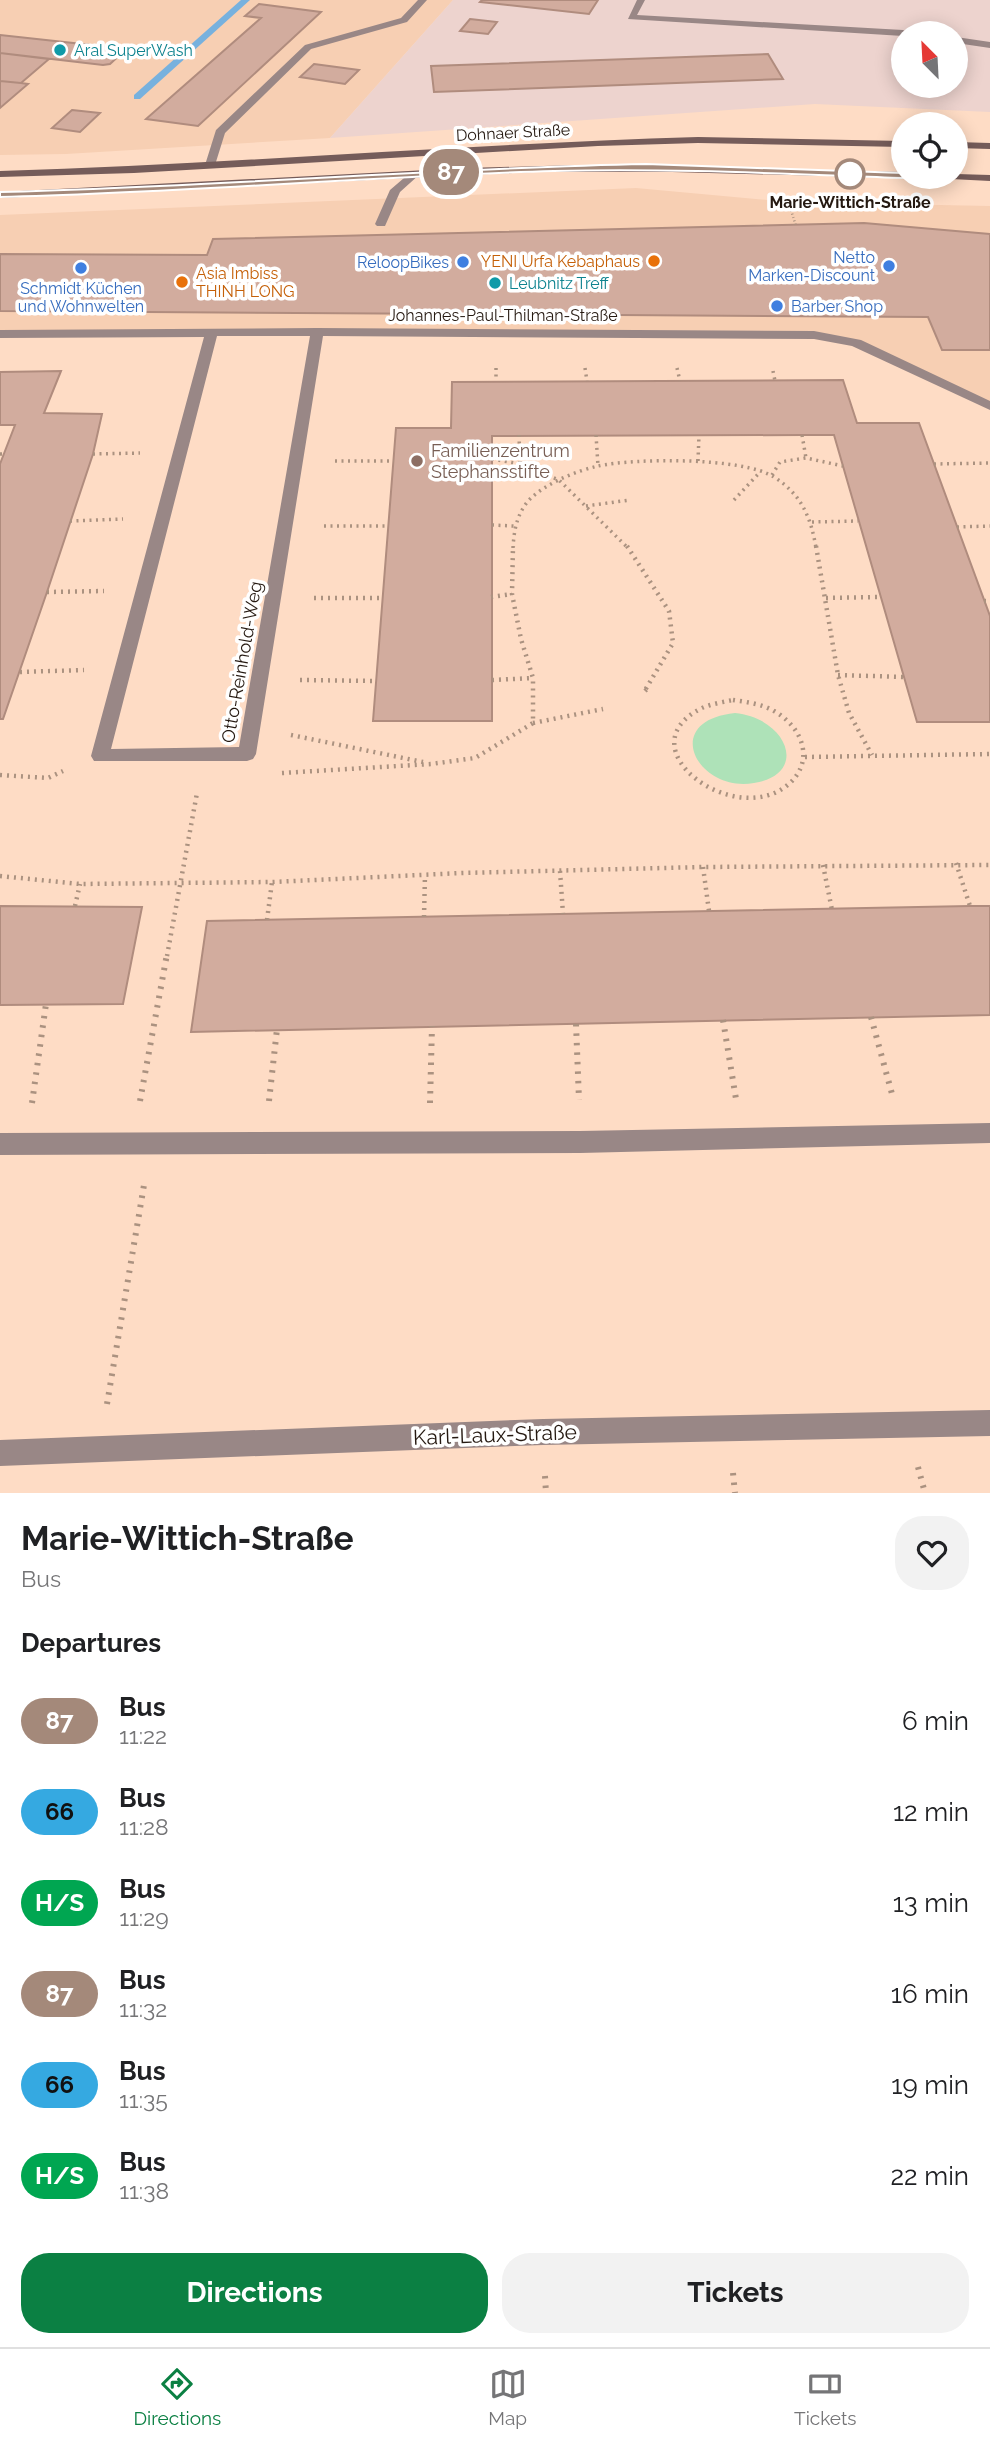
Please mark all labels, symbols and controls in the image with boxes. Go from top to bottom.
north arrow [891,21,968,98]
map controls [891,21,968,189]
place label: Aral SuperWash [74,41,193,60]
marker: Aral SuperWash [52,42,68,58]
button: locate [891,112,968,189]
street label: Dohnaer Straße [455,120,571,145]
line badge: 87 [420,149,482,195]
text: 87 [437,157,465,186]
marker: Marie-Wittich-Straße [835,159,865,189]
place label: Marie-Wittich-Straße [769,193,931,212]
place label: Netto Marken-Discount [748,248,876,285]
place label: YENI Urfa Kebaphaus [481,252,640,271]
place label: ReloopBikes [357,253,449,272]
marker: YENI Urfa Kebaphaus [646,253,662,269]
marker: ReloopBikes [455,254,471,270]
marker: Netto Marken-Discount [881,258,897,274]
marker: Schmidt Küchen und Wohnwelten [73,260,89,276]
place label: Asia Imbiss THINH LONG [196,264,294,301]
marker: Asia Imbiss THINH LONG [174,274,190,290]
place label: Leubnitz Treff [509,274,610,293]
marker: Leubnitz Treff [487,275,503,291]
place label: Schmidt Küchen und Wohnwelten [18,279,144,316]
place label: Barber Shop [791,297,883,316]
marker: Barber Shop [769,298,785,314]
street label: Johannes-Paul-Thilman-Straße [388,306,618,325]
place label: Familienzentrum Stephansstifte [431,440,570,482]
marker: Familienzentrum Stephansstifte [409,453,425,469]
street label: Otto-Reinhold-Weg [217,579,266,744]
street label: Karl-Laux-Straße [413,1419,577,1450]
button: heart [895,1516,969,1590]
text: Marie-Wittich-Straße [21,1519,353,1558]
text: Bus [21,1565,61,1592]
text: Departures [21,1628,161,1658]
text: Bus [119,1692,166,1722]
text: 87 [46,1706,73,1735]
text: 6 min [902,1706,969,1736]
text: 11:22 [119,1722,167,1749]
text: Bus [119,1783,166,1813]
text: 66 [45,1797,74,1826]
text: 12 min [893,1797,969,1827]
text: 11:28 [119,1813,169,1840]
text: Bus [119,1874,166,1904]
text: H/S [35,1888,84,1917]
text: 13 min [893,1888,969,1918]
text: 11:29 [119,1904,169,1931]
text: Bus [119,1965,166,1995]
text: 87 [46,1979,73,2008]
text: 16 min [891,1979,969,2009]
text: 11:32 [119,1995,167,2022]
text: Bus [119,2056,166,2086]
text: 66 [45,2070,74,2099]
text: 19 min [891,2070,969,2100]
text: 11:35 [119,2086,168,2113]
text: Bus [119,2147,166,2177]
text: H/S [35,2161,84,2190]
text: 22 min [891,2161,969,2191]
text: 11:38 [119,2177,169,2204]
button: Directions [21,2253,488,2333]
button: Tickets [502,2253,969,2333]
tab: Directions [134,2365,221,2429]
tab: Map [488,2365,527,2429]
tab: Tickets [794,2365,856,2429]

